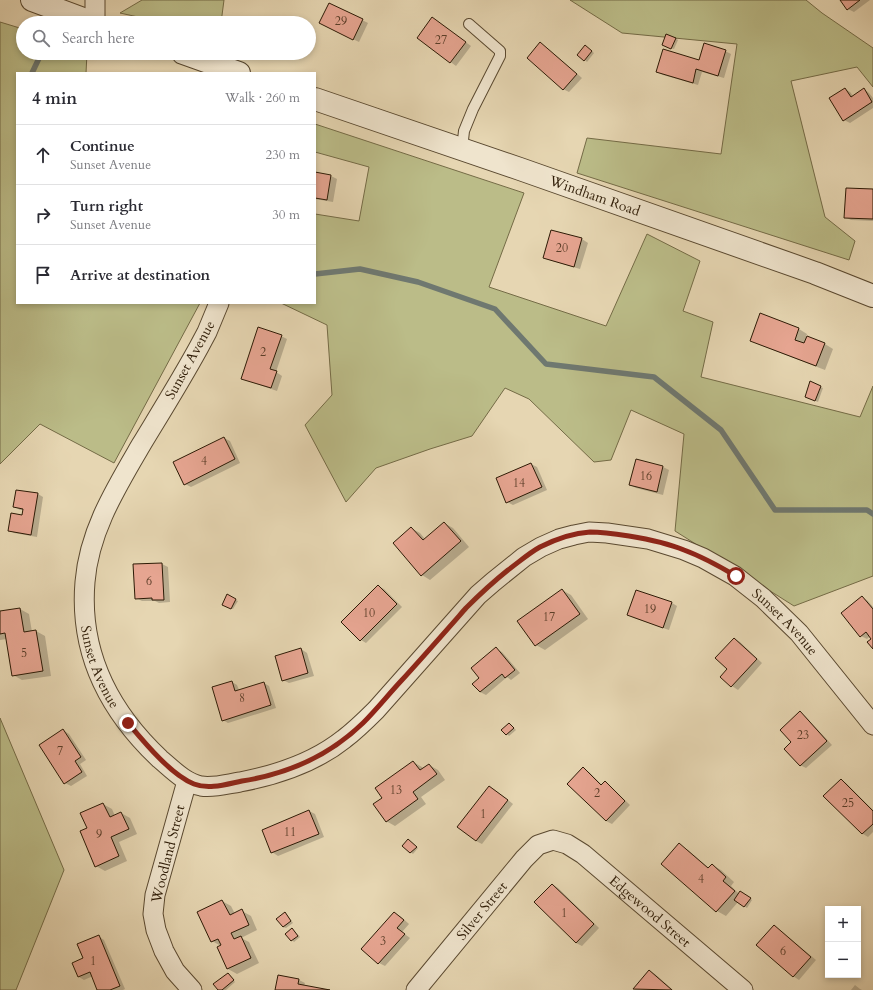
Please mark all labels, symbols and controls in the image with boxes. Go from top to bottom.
house number: 29 [335,13,347,29]
search box [16,16,316,60]
icon: search [30,27,52,49]
text: Search here [62,28,135,48]
house number: 27 [435,32,447,48]
text: 4 min [32,87,77,110]
text: Walk · 260 m [225,89,300,107]
text: Continue [70,136,135,156]
icon: ahead [32,144,54,166]
text: 230 m [266,146,300,164]
text: Sunset Avenue [70,156,151,174]
street label: Windham Road [546,170,643,220]
text: Turn right [70,196,143,216]
icon: right [32,204,54,226]
text: 30 m [272,206,300,224]
text: Sunset Avenue [70,216,151,234]
house number: 20 [556,240,568,256]
icon: arrive [32,264,54,286]
text: Arrive at destination [70,265,210,285]
street label: Sunset Avenue [161,317,219,403]
house number: 2 [260,344,266,360]
house number: 4 [201,453,207,469]
house number: 16 [640,468,652,484]
house number: 14 [513,475,525,491]
route start [727,567,745,585]
house number: 6 [146,573,152,589]
street label: Sunset Avenue [748,584,823,659]
house number: 19 [644,601,656,617]
house number: 10 [363,605,375,621]
house number: 17 [543,609,555,625]
street label: Sunset Avenue [76,624,124,712]
house number: 5 [21,645,27,661]
house number: 8 [239,690,245,706]
route end [119,714,137,732]
house number: 23 [797,727,809,743]
house number: 7 [57,743,63,759]
house number: 13 [390,782,402,798]
house number: 2 [594,785,600,801]
house number: 25 [842,795,854,811]
street label: Woodland Street [146,802,190,906]
house number: 1 [480,806,486,822]
house number: 11 [284,824,296,840]
house number: 9 [96,826,102,842]
street label: Edgewood Street [605,871,695,952]
house number: 4 [698,871,704,887]
street label: Silver Street [452,877,512,944]
house number: 1 [561,905,567,921]
map controls [825,906,861,978]
button: + [825,906,861,942]
house number: 3 [380,933,386,949]
button: − [825,942,861,978]
house number: 6 [780,943,786,959]
house number: 1 [90,953,96,969]

